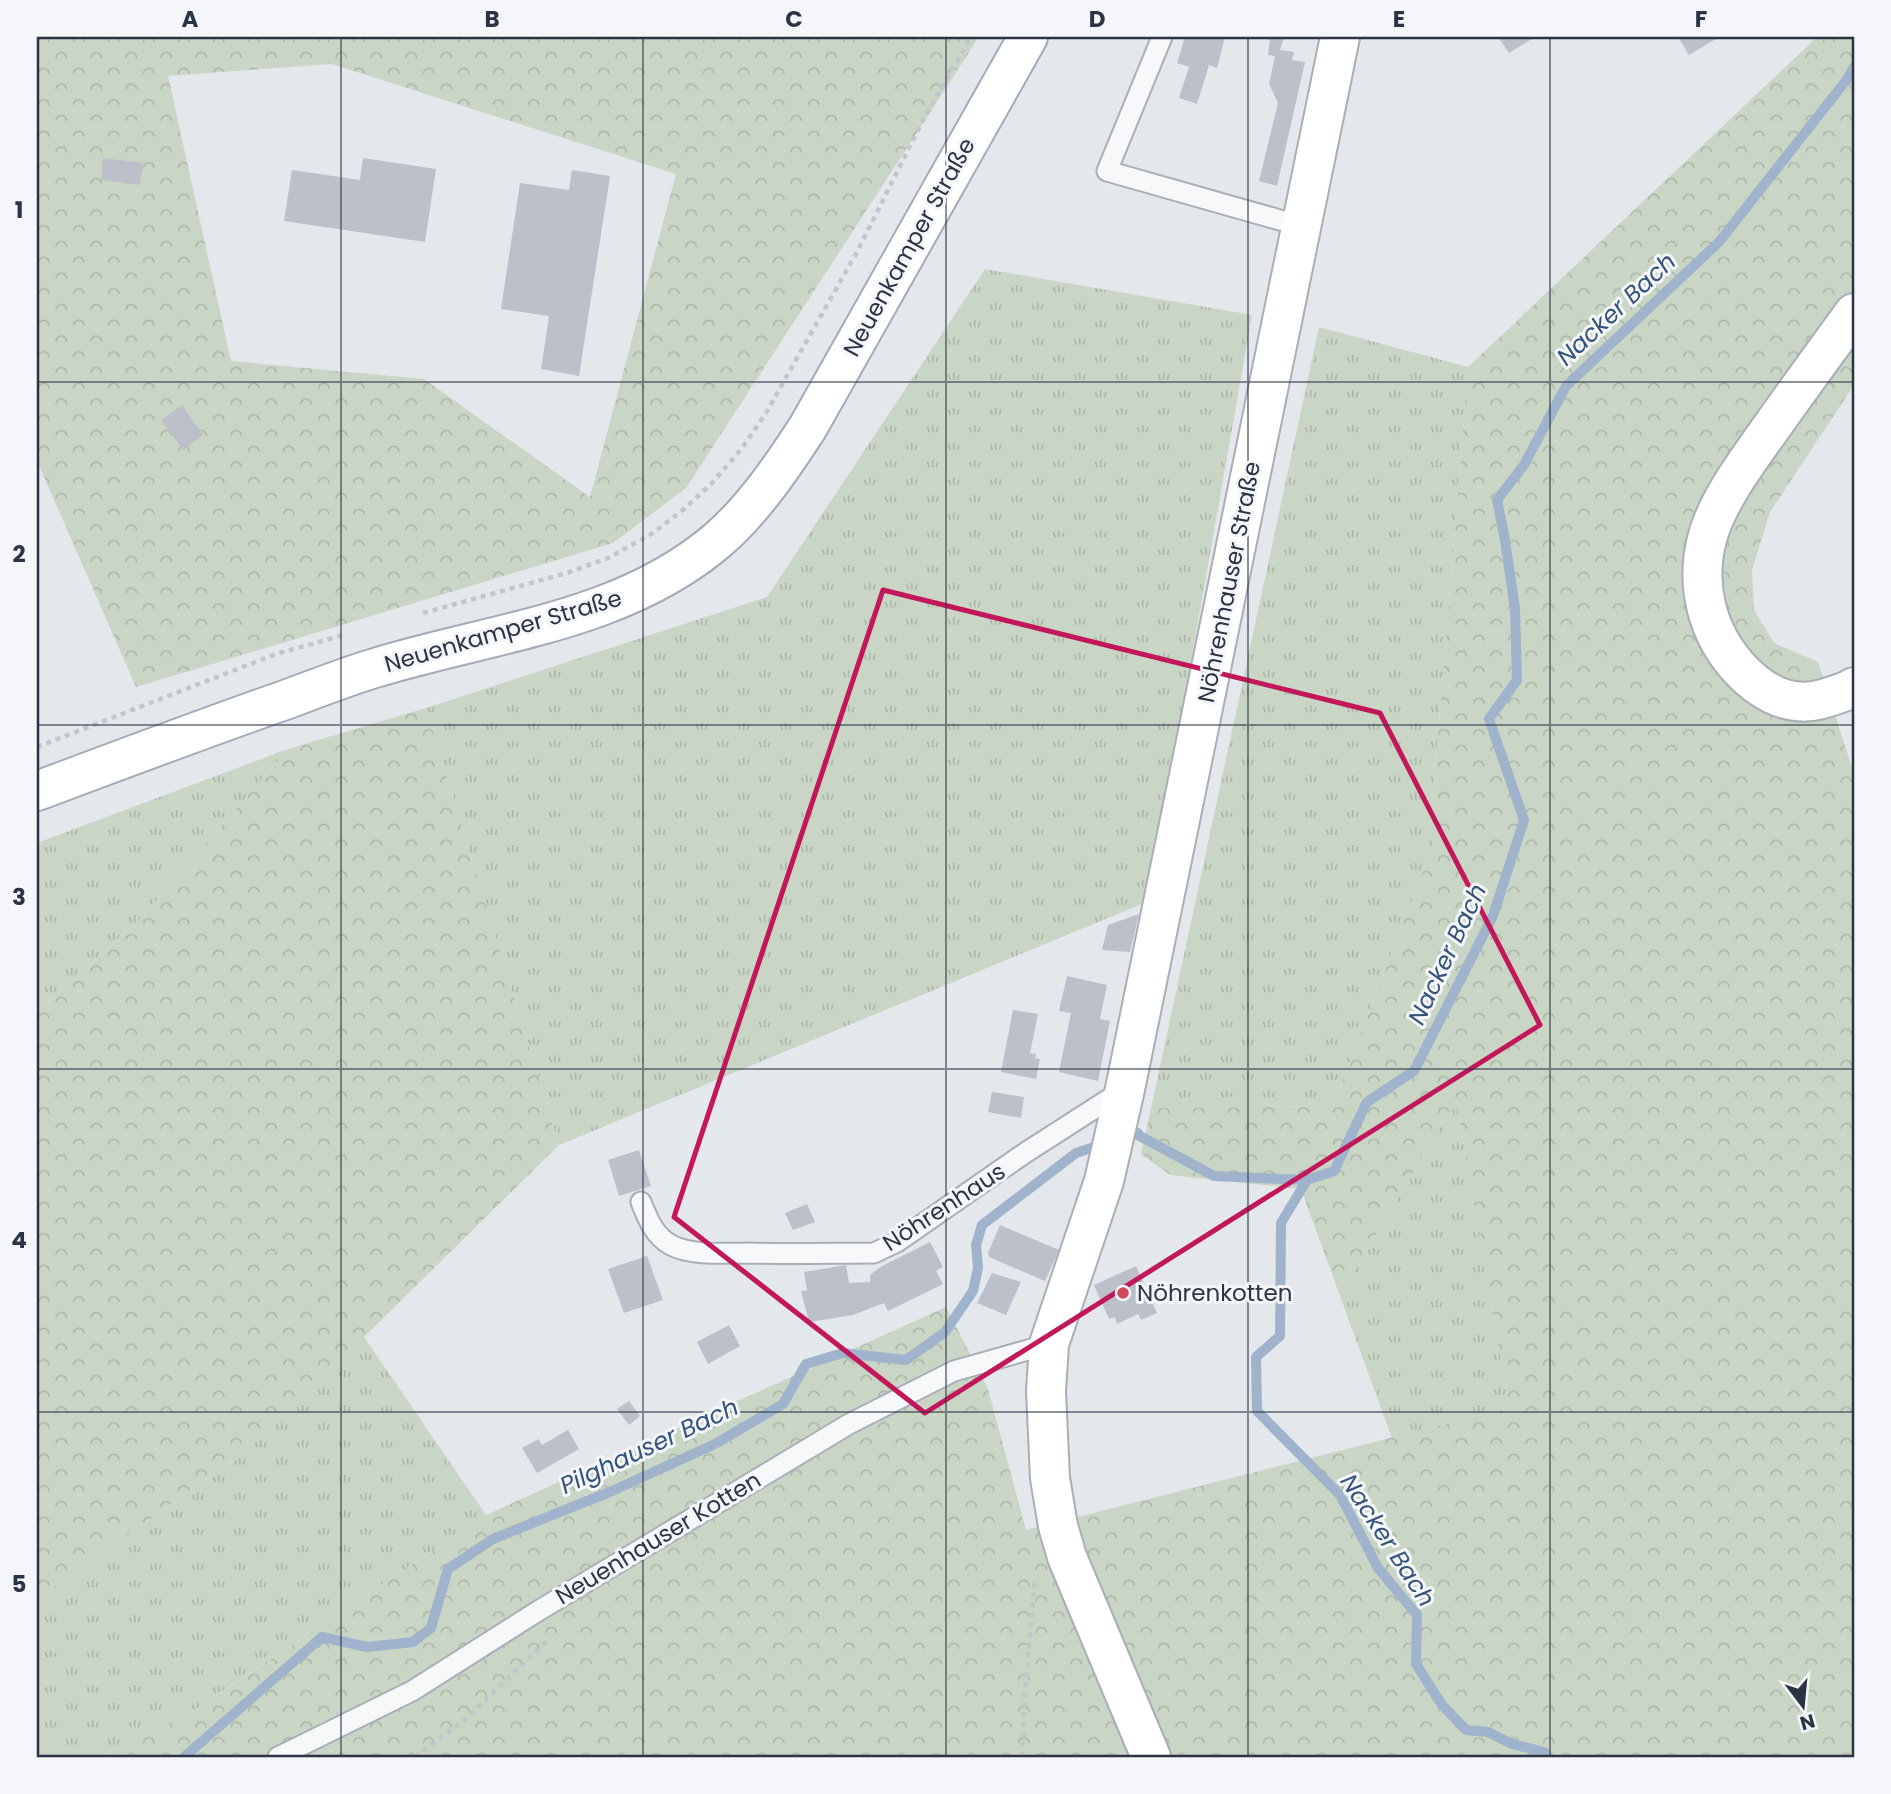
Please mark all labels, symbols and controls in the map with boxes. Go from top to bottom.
text: A [182,3,199,35]
text: B [484,3,500,35]
text: C [785,3,803,35]
text: D [1089,3,1105,35]
text: E [1393,3,1405,35]
text: F [1695,3,1707,35]
street label: Neuenkamper Straße [835,132,983,362]
text: 1 [15,194,23,226]
water label: Nacker Bach [1549,245,1683,373]
street label: Nöhrenhauser Straße [1190,459,1268,705]
text: 2 [12,538,26,570]
street label: Neuenkamper Straße [381,582,625,680]
water label: Nacker Bach [1400,878,1494,1030]
text: 3 [12,881,26,913]
street label: Nöhrenhaus [877,1155,1011,1259]
text: 4 [11,1224,27,1256]
place label: Nöhrenkotten [1137,1277,1292,1309]
marker: Nöhrenkotten [1115,1285,1131,1301]
water label: Pilghauser Bach [554,1390,744,1502]
street label: Neuenhauser Kotten [549,1464,767,1612]
water label: Nacker Bach [1333,1467,1443,1613]
text: 5 [12,1568,26,1600]
north arrow [1769,1672,1839,1742]
text: N [1797,1707,1818,1737]

